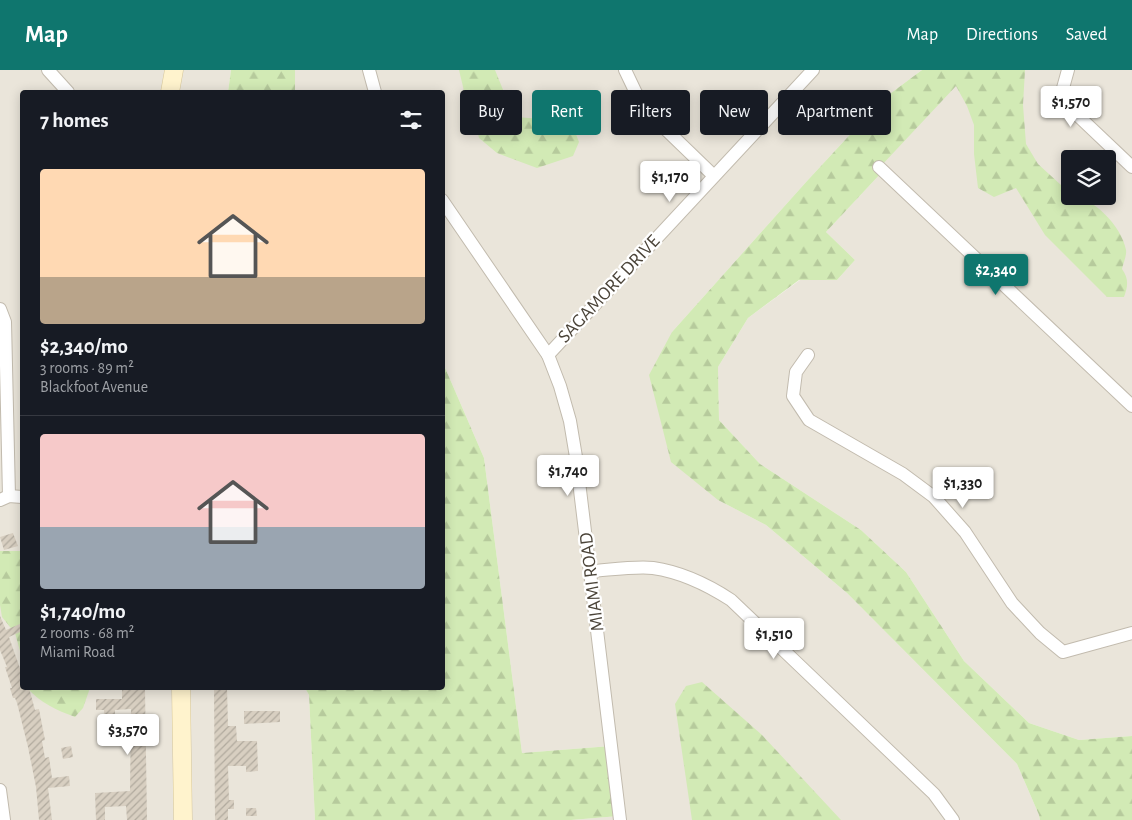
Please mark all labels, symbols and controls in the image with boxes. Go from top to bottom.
text: Map [25,23,68,47]
text: Map [907,26,938,44]
text: Directions [966,26,1038,44]
text: Saved [1066,26,1107,44]
pin: $1,570 [1030,85,1112,128]
chip: Buy [460,90,522,135]
chip: Rent [532,90,601,135]
chip: Filters [611,90,690,135]
chip: New [700,90,768,135]
chip: Apartment [778,90,891,135]
text: $1,570 [1052,94,1090,110]
icon: filters [397,106,425,134]
text: 7 homes [40,110,109,131]
map controls [1061,150,1116,205]
button: layers [1061,150,1116,205]
pin: $1,170 [629,160,711,203]
text: $1,170 [651,169,689,185]
icon: home [188,201,278,291]
street label: SAGAMORE DRIVE [554,232,664,346]
pin: $2,340 [955,254,1037,296]
text: $2,340 [975,262,1017,278]
text: $2,340/mo [40,336,128,357]
text: 3 rooms · 89 m² [40,360,134,376]
text: Blackfoot Avenue [40,379,148,395]
pin: $1,740 [527,454,609,497]
text: $1,740 [548,463,588,479]
pin: $1,330 [922,466,1004,509]
icon: home [188,467,278,557]
text: $1,330 [944,475,982,491]
street label: MIAMI ROAD [576,531,608,633]
text: $1,740/mo [40,601,126,622]
pin: $1,510 [733,618,815,660]
text: 2 rooms · 68 m² [40,625,134,641]
text: $1,510 [755,626,793,642]
text: Miami Road [40,644,115,660]
pin: $3,570 [87,714,169,756]
text: $3,570 [108,722,148,738]

